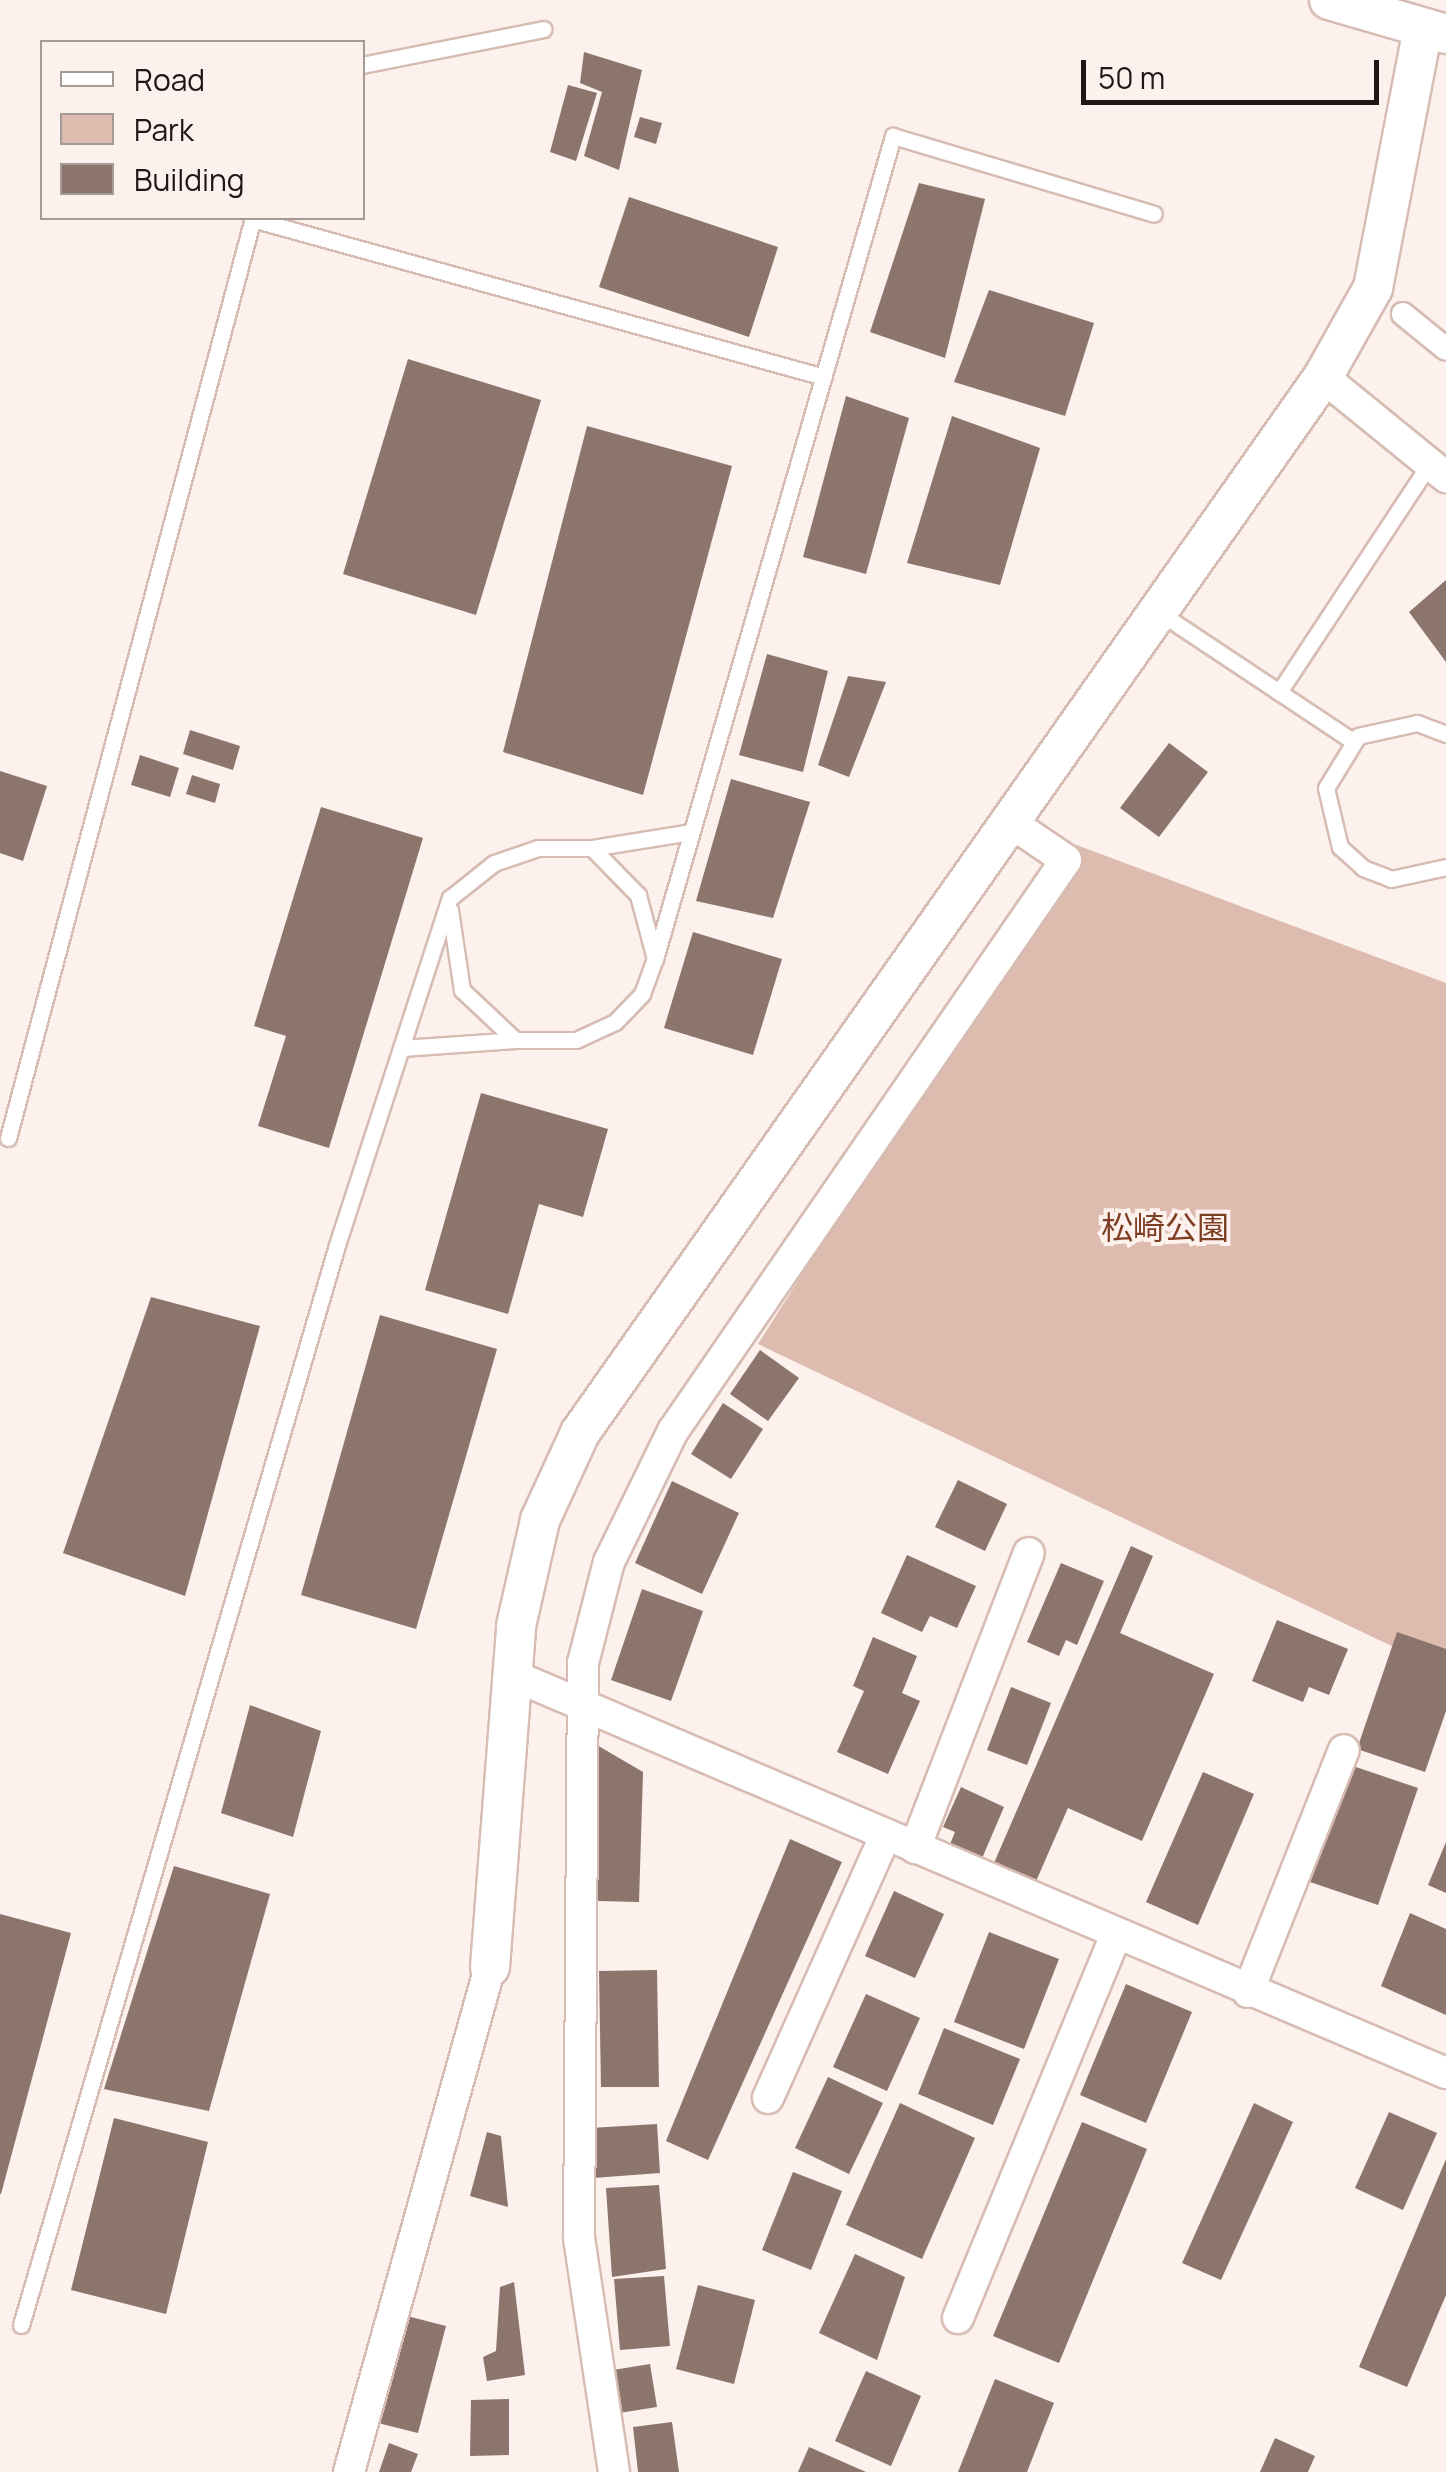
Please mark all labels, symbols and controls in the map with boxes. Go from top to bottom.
legend [40,40,365,220]
scale bar [1086,40,1384,102]
text: 50 m [1098,57,1165,98]
text: Road [134,59,205,100]
text: Park [134,109,194,150]
text: Building [134,159,245,200]
park label: 松崎公園 [1101,1208,1229,1246]

